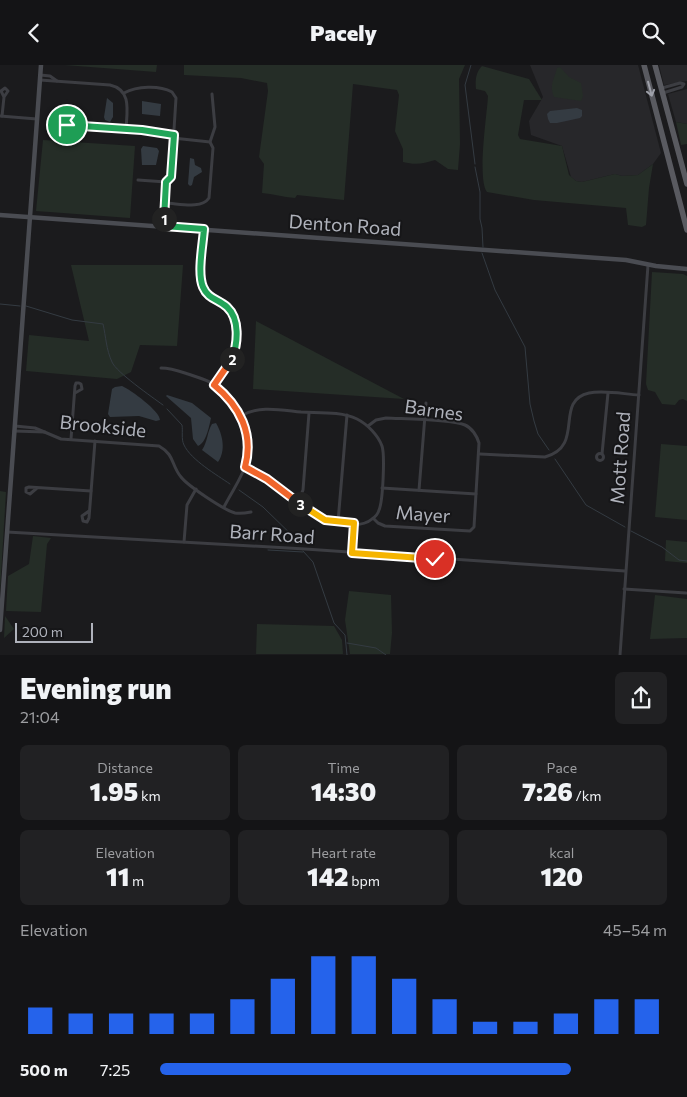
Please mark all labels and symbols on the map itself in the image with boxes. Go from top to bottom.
one-way arrow [646,80,655,96]
pin [46,104,88,146]
pin: 1 [152,207,176,231]
street label: Denton Road [288,209,402,240]
pin: 2 [220,347,244,371]
street label: Barnes [403,394,465,425]
street label: Brookside [59,410,148,441]
street label: Mott Road [605,411,634,505]
pin: 3 [288,491,312,517]
street label: Mayer [395,500,452,527]
street label: Barr Road [229,519,315,548]
pin [414,538,456,580]
scale bar [15,619,92,643]

